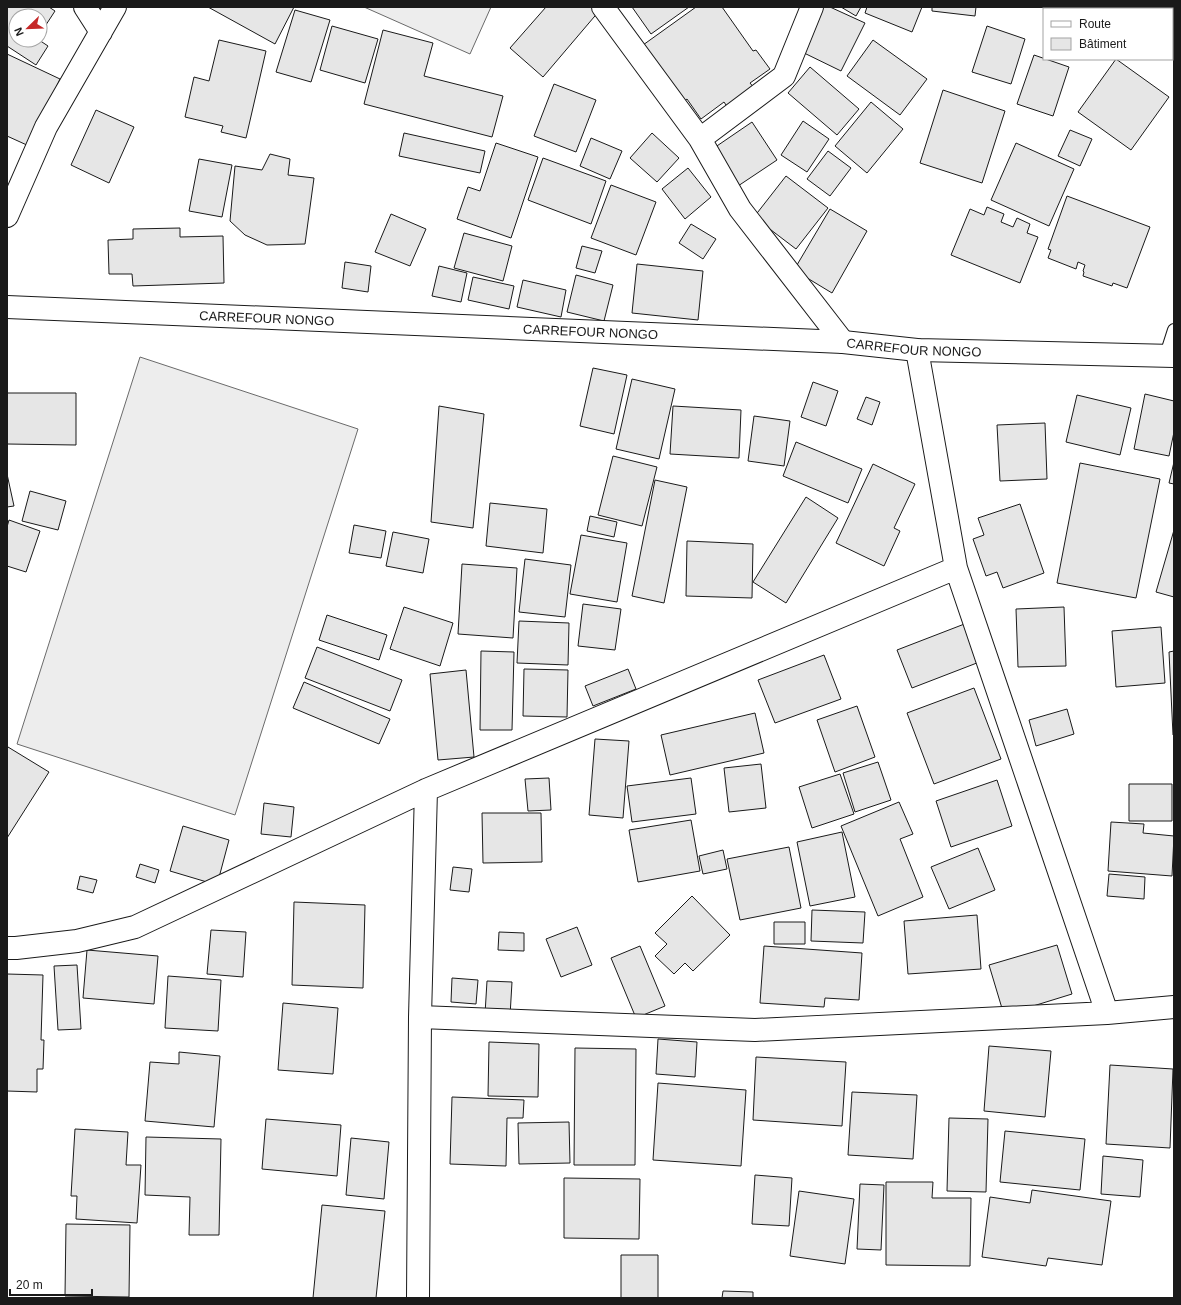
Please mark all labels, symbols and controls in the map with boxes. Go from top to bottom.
north arrow [8,8,48,48]
legend [1043,8,1173,60]
text: Route [1079,17,1111,31]
text: N [12,26,26,38]
text: Bâtiment [1079,37,1127,51]
street label: CARREFOUR NONGO [199,308,335,328]
street label: CARREFOUR NONGO [523,321,658,342]
street label: CARREFOUR NONGO [846,335,982,359]
scale bar [10,1271,92,1297]
text: 20 m [16,1278,43,1292]

